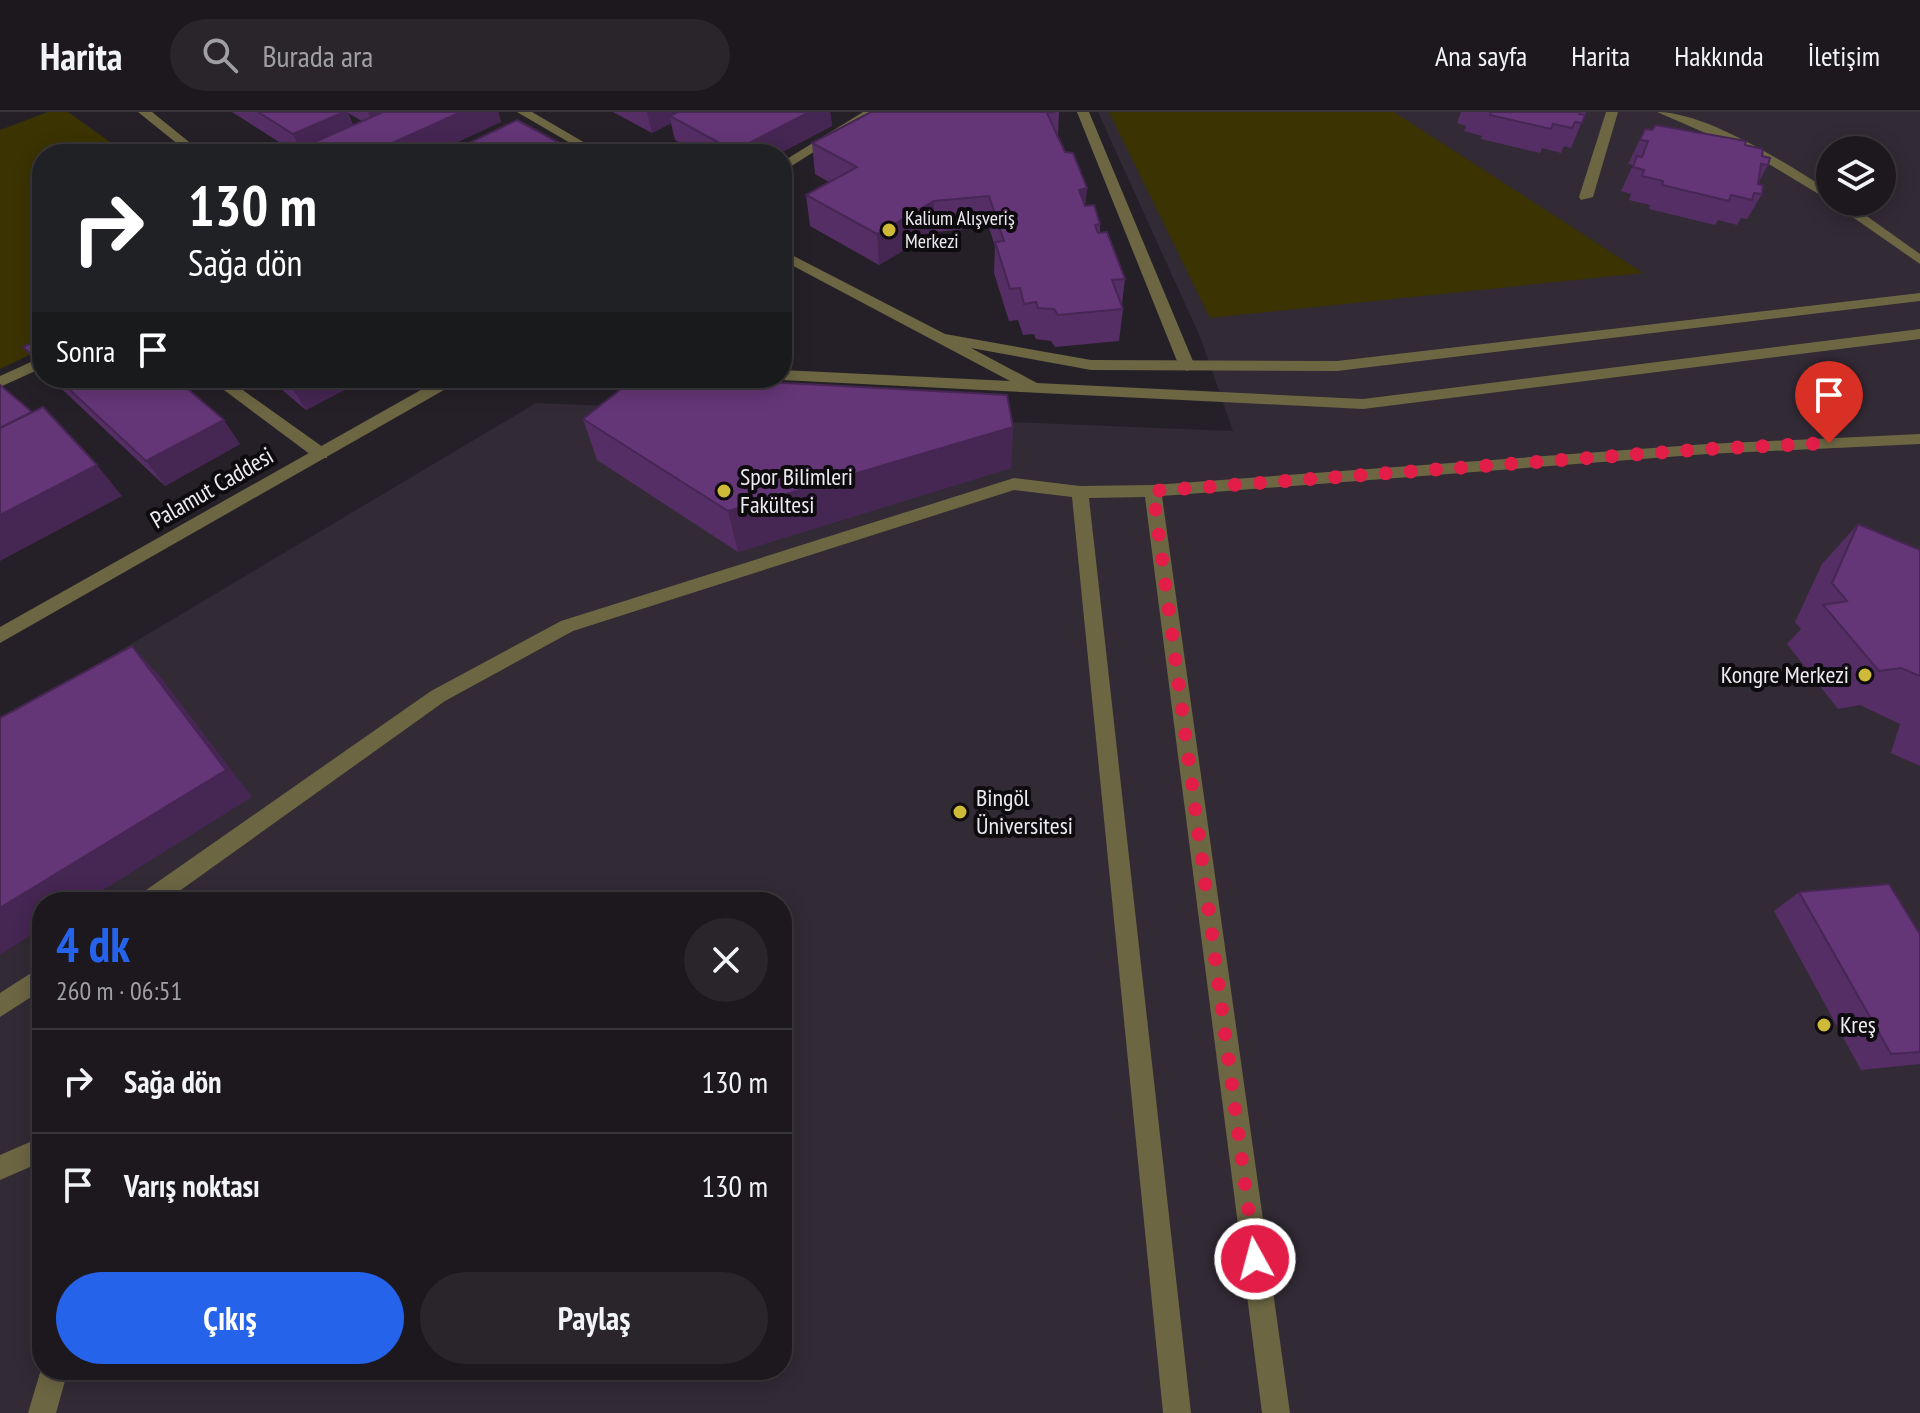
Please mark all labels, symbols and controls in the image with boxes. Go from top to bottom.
search box [170,19,730,91]
text: Harita [40,31,122,80]
icon: search [198,33,242,77]
text: Burada ara [262,36,373,75]
text: Ana sayfa [1435,37,1527,74]
text: Harita [1571,37,1630,74]
text: Hakkında [1674,37,1764,74]
text: İletişim [1808,37,1880,74]
map controls [1816,136,1896,216]
button: layers [1816,136,1896,216]
text: 130 m [188,169,317,241]
icon: right [56,176,160,280]
place label: Kalium Alışveriş Merkezi [905,205,1015,254]
marker: Kalium Alışveriş Merkezi [880,221,898,239]
text: Sağa dön [188,239,302,286]
icon: arrive [131,328,175,372]
text: Sonra [56,331,115,370]
pin [1795,361,1863,443]
icon: arrive [1807,373,1851,417]
street label: Palamut Caddesi [145,440,279,535]
place label: Spor Bilimleri Fakültesi [740,461,853,520]
marker: Spor Bilimleri Fakültesi [715,482,733,500]
place label: Kongre Merkezi [1721,659,1849,690]
marker: Kongre Merkezi [1856,666,1874,684]
place label: Bingöl Üniversitesi [976,782,1073,841]
marker: Bingöl Üniversitesi [951,803,969,821]
text: 4 dk [56,913,130,975]
button: close [684,918,768,1002]
text: 260 m · 06:51 [56,974,182,1007]
place label: Kreş [1840,1009,1876,1040]
marker: Kreş [1815,1016,1833,1034]
icon: right [56,1059,100,1103]
text: Sağa dön [124,1062,222,1101]
text: 130 m [702,1062,768,1101]
icon: arrive [56,1163,100,1207]
text: Varış noktası [124,1166,260,1205]
text: 130 m [702,1166,768,1205]
position arrow [1213,1217,1297,1301]
button: Çıkış [56,1272,404,1364]
button: Paylaş [420,1272,768,1364]

